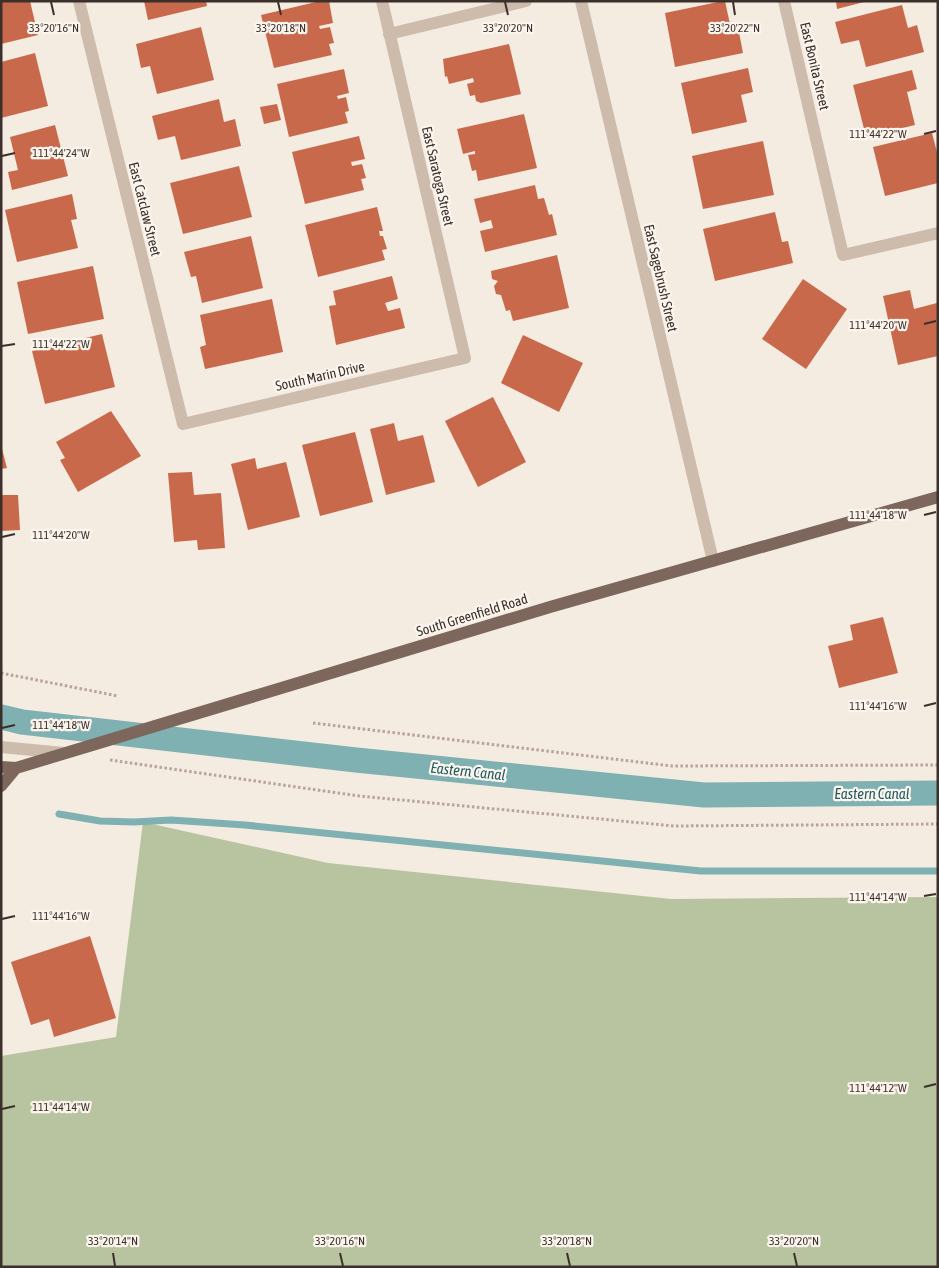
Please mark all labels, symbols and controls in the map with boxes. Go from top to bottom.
street label: East Bonita Street [797,20,833,112]
text: 33°20'16"N [29,21,79,35]
text: 33°20'18"N [256,21,306,35]
text: 33°20'20"N [483,21,533,35]
text: 33°20'22"N [710,21,760,35]
street label: East Saratoga Street [419,125,457,227]
text: 111°44'22"W [849,127,907,141]
text: 111°44'24"W [32,146,90,160]
street label: East Catclaw Street [126,160,164,258]
street label: East Sagebrush Street [641,223,681,333]
text: 111°44'20"W [849,318,907,332]
text: 111°44'22"W [32,337,90,351]
street label: South Marin Drive [274,358,366,394]
text: 111°44'18"W [849,508,907,522]
text: 111°44'20"W [32,528,90,542]
street label: South Greenfield Road [415,591,529,639]
text: 111°44'16"W [849,699,907,713]
text: 111°44'18"W [32,718,90,732]
water label: Eastern Canal [430,759,506,783]
water label: Eastern Canal [834,785,910,802]
text: 111°44'14"W [849,890,907,904]
text: 111°44'16"W [32,909,90,923]
text: 111°44'12"W [849,1081,907,1095]
text: 111°44'14"W [32,1100,90,1114]
text: 33°20'14"N [88,1234,138,1248]
text: 33°20'16"N [315,1234,365,1248]
text: 33°20'18"N [542,1234,592,1248]
text: 33°20'20"N [769,1234,819,1248]

